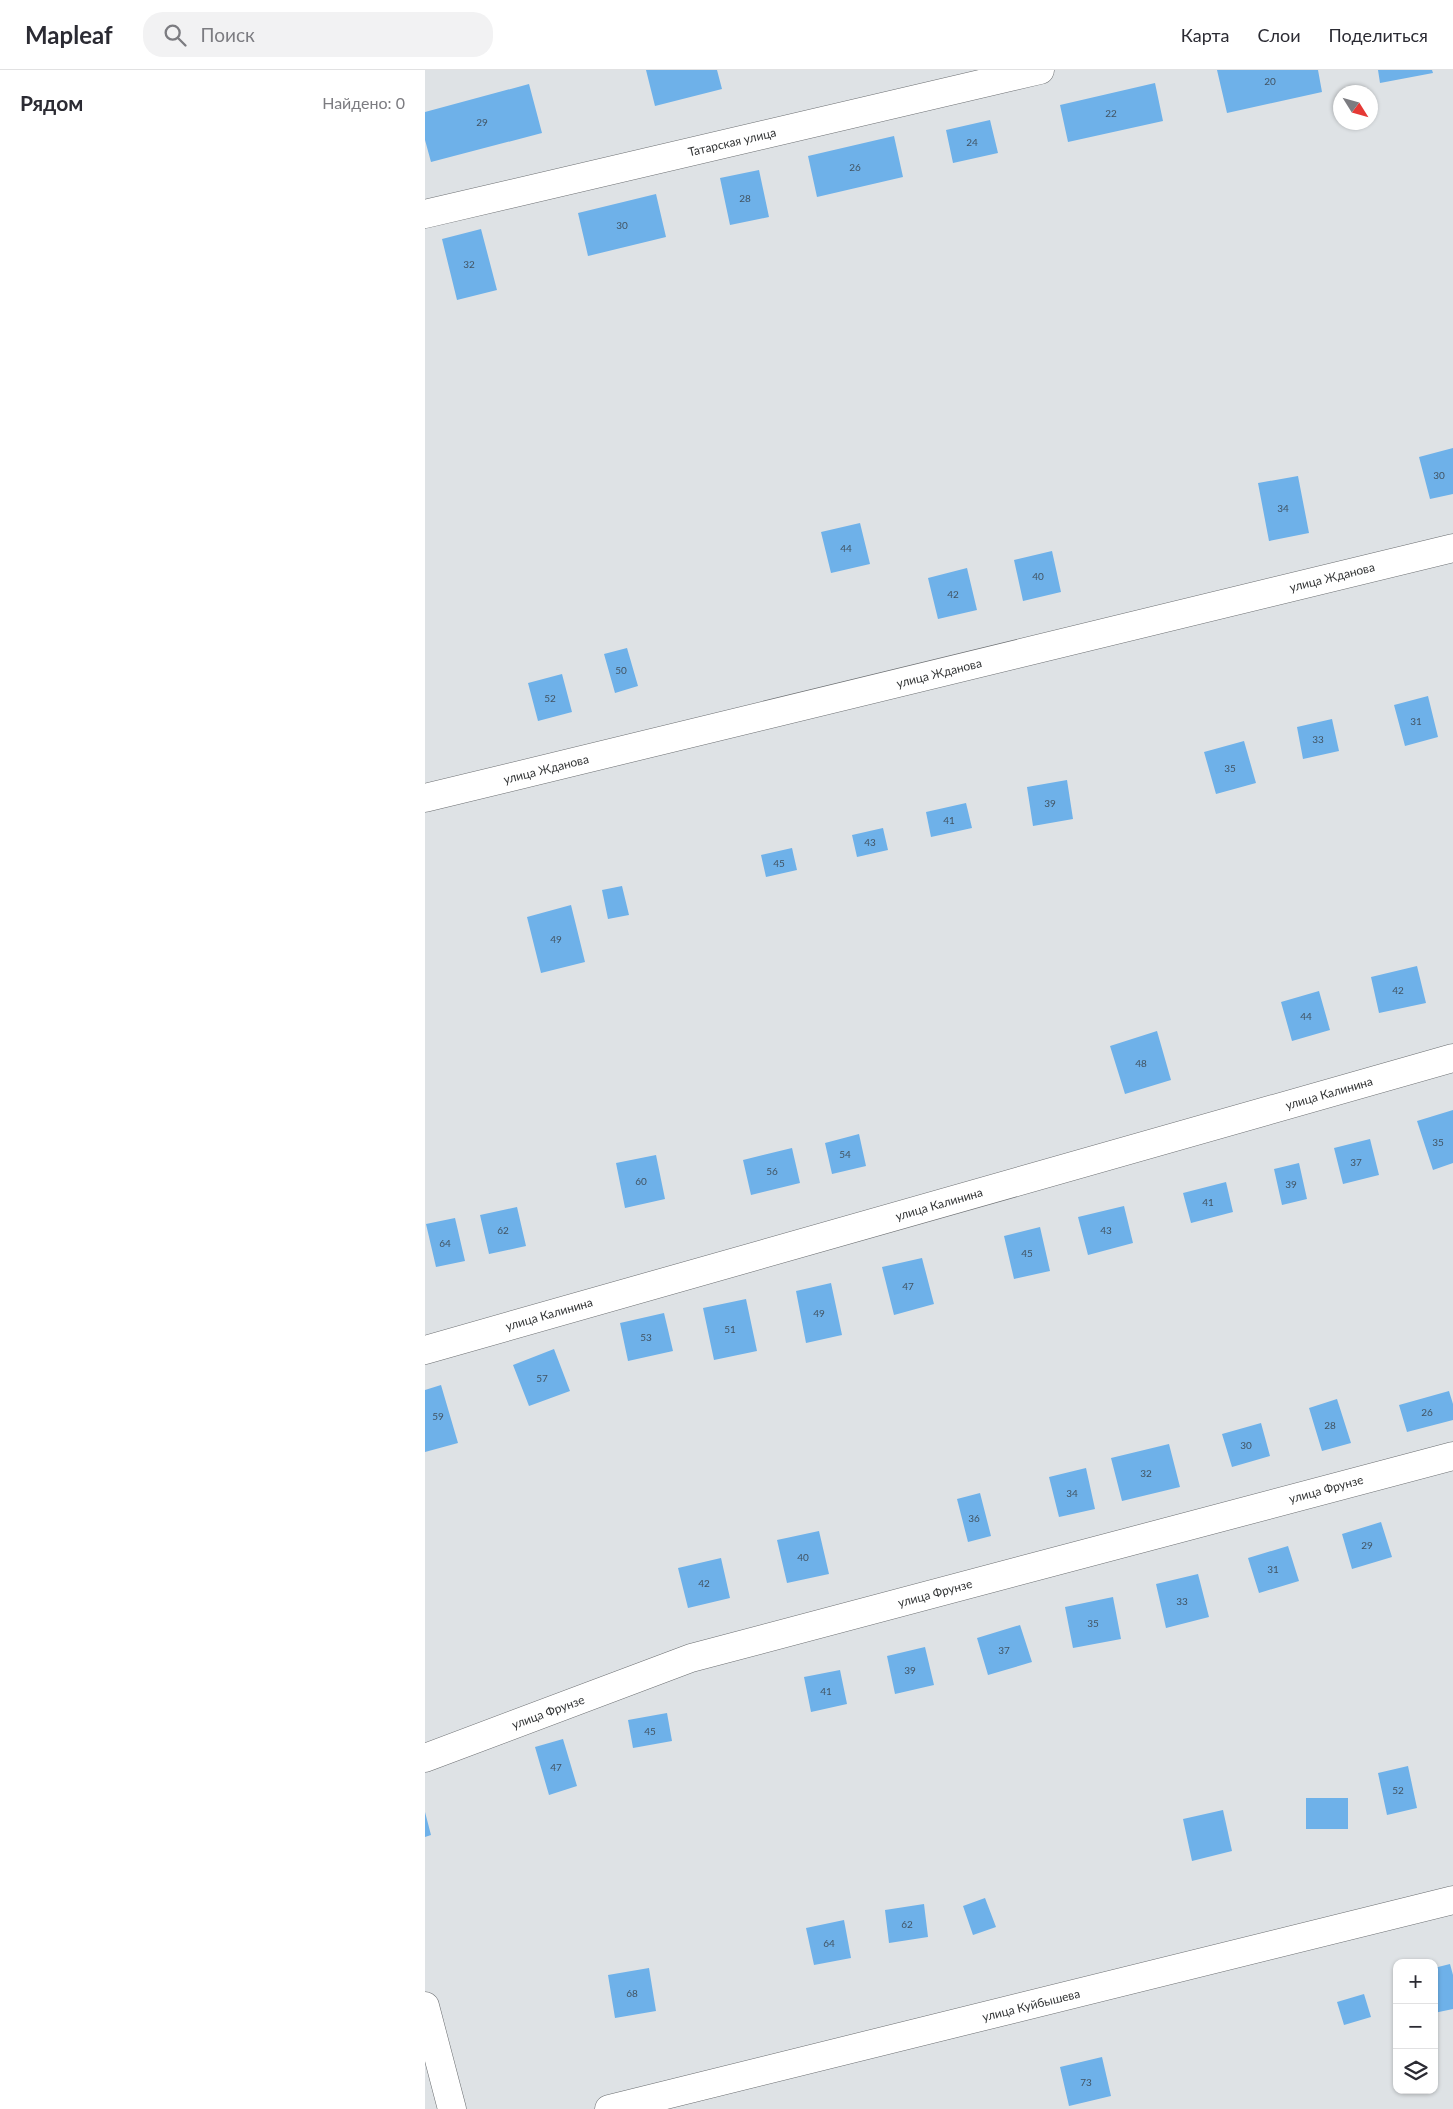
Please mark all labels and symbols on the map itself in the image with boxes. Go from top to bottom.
house number: 20 [1264,75,1276,87]
north arrow [1333,85,1378,130]
house number: 22 [1105,107,1117,119]
house number: 29 [476,116,488,128]
street label: Татарская улица [687,125,778,159]
house number: 24 [966,136,978,148]
house number: 26 [849,161,861,173]
house number: 28 [739,192,751,204]
house number: 30 [616,219,628,231]
house number: 32 [463,258,475,270]
house number: 30 [1433,469,1445,481]
house number: 34 [1277,502,1289,514]
house number: 44 [840,542,852,554]
street label: улица Жданова [1288,559,1376,595]
house number: 40 [1032,570,1044,582]
house number: 42 [947,588,959,600]
street label: улица Жданова [895,655,983,691]
house number: 50 [615,664,627,676]
house number: 52 [544,692,556,704]
house number: 31 [1410,715,1422,727]
house number: 33 [1312,733,1324,745]
street label: улица Жданова [502,751,590,787]
house number: 35 [1224,762,1236,774]
house number: 39 [1044,797,1056,809]
house number: 41 [943,814,955,826]
house number: 43 [864,836,876,848]
house number: 45 [773,857,785,869]
house number: 49 [550,933,562,945]
house number: 42 [1392,984,1404,996]
house number: 44 [1300,1010,1312,1022]
house number: 48 [1135,1057,1147,1069]
street label: улица Калинина [1284,1073,1374,1113]
house number: 35 [1432,1136,1444,1148]
house number: 54 [839,1148,851,1160]
house number: 37 [1350,1156,1362,1168]
house number: 56 [766,1165,778,1177]
house number: 60 [635,1175,647,1187]
house number: 39 [1285,1178,1297,1190]
street label: улица Калинина [894,1184,984,1224]
house number: 41 [1202,1196,1214,1208]
house number: 62 [497,1224,509,1236]
house number: 43 [1100,1224,1112,1236]
house number: 64 [439,1237,451,1249]
house number: 45 [1021,1247,1033,1259]
house number: 47 [902,1280,914,1292]
street label: улица Калинина [504,1294,594,1334]
house number: 49 [813,1307,825,1319]
house number: 51 [724,1323,736,1335]
house number: 53 [640,1331,652,1343]
house number: 57 [536,1372,548,1384]
house number: 26 [1421,1406,1433,1418]
house number: 59 [432,1410,444,1422]
house number: 28 [1324,1419,1336,1431]
house number: 30 [1240,1439,1252,1451]
house number: 32 [1140,1467,1152,1479]
street label: улица Фрунзе [1287,1472,1365,1506]
house number: 34 [1066,1487,1078,1499]
house number: 36 [968,1512,980,1524]
house number: 29 [1361,1539,1373,1551]
house number: 40 [797,1551,809,1563]
house number: 31 [1267,1563,1279,1575]
street label: улица Фрунзе [896,1576,974,1610]
house number: 42 [698,1577,710,1589]
house number: 33 [1176,1595,1188,1607]
house number: 35 [1087,1617,1099,1629]
house number: 37 [998,1644,1010,1656]
house number: 39 [904,1664,916,1676]
house number: 41 [820,1685,832,1697]
street label: улица Фрунзе [510,1692,586,1732]
house number: 45 [644,1725,656,1737]
house number: 47 [550,1761,562,1773]
house number: 52 [1392,1784,1404,1796]
house number: 62 [901,1918,913,1930]
house number: 64 [823,1937,835,1949]
street label: улица Куйбышева [981,1986,1081,2024]
house number: 68 [626,1987,638,1999]
house number: 73 [1080,2076,1092,2088]

